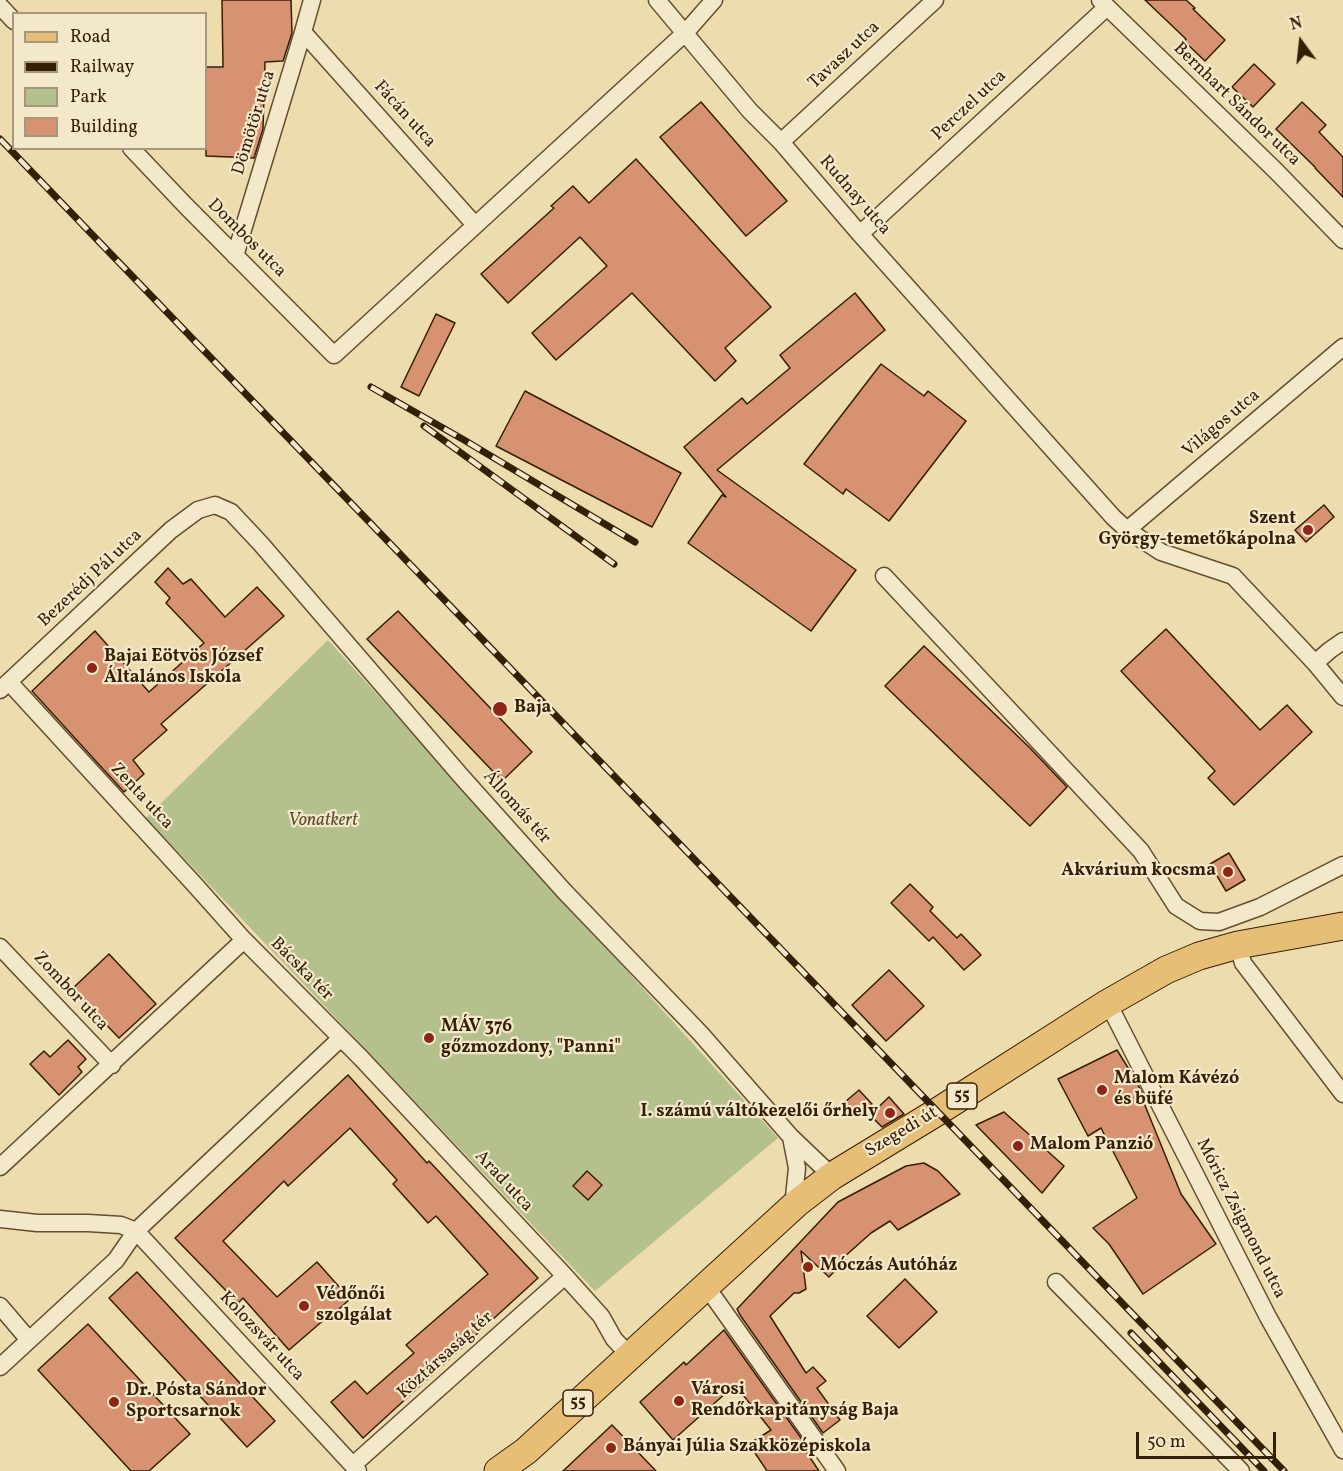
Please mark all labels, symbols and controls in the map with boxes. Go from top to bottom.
legend [12,12,207,150]
north arrow [1271,12,1331,72]
text: N [1288,12,1305,37]
street label: Tavasz utca [805,17,885,95]
text: Road [70,25,111,50]
street label: Bernhart Sándor utca [1168,39,1304,171]
text: Railway [70,55,134,80]
street label: Perczel utca [928,66,1012,146]
street label: Dömötör utca [229,68,281,178]
street label: Fácán utca [368,77,440,153]
text: Park [70,85,107,110]
text: Building [70,115,138,140]
street label: Rudnay utca [814,152,894,240]
street label: Dombos utca [202,195,290,283]
street label: Világos utca [1179,385,1265,463]
place label: Szent György-temetőkápolna [1098,509,1296,552]
marker: Szent György-temetőkápolna [1301,523,1315,537]
street label: Bezerédj Pál utca [35,525,147,633]
place label: Bajai Eötvös József Általános Iskola [104,647,262,690]
marker: Bajai Eötvös József Általános Iskola [85,661,99,675]
place label: Baja [514,698,551,720]
marker: Baja [491,700,509,718]
street label: Zenta utca [105,759,177,835]
street label: Állomás tér [477,767,555,849]
park label: Vonatkert [288,811,358,833]
place label: Akvárium kocsma [1061,861,1216,883]
marker: Akvárium kocsma [1221,865,1235,879]
street label: Bácska tér [265,934,337,1006]
street label: Zombor utca [28,948,112,1036]
place label: MÁV 376 gőzmozdony, "Panni" [441,1017,621,1060]
marker: MÁV 376 gőzmozdony, "Panni" [422,1031,436,1045]
place label: Malom Kávézó és büfé [1114,1069,1239,1112]
road number: 55 [947,1083,977,1109]
marker: Malom Kávézó és büfé [1095,1083,1109,1097]
place label: I. számú váltókezelői őrhely [641,1102,878,1124]
street label: Szegedi út [862,1103,942,1163]
marker: I. számú váltókezelői őrhely [883,1106,897,1120]
place label: Malom Panzió [1030,1135,1153,1157]
street label: Móricz Zsigmond utca [1190,1135,1290,1303]
marker: Malom Panzió [1011,1139,1025,1153]
street label: Arad utca [469,1147,537,1217]
place label: Móczás Autóház [820,1256,958,1278]
marker: Móczás Autóház [801,1260,815,1274]
place label: Védőnői szolgálat [316,1285,392,1328]
street label: Kolozsvár utca [214,1288,308,1386]
marker: Védőnői szolgálat [297,1299,311,1313]
street label: Köztársaság tér [394,1307,498,1405]
place label: Városi Rendőrkapitányság Baja [691,1380,899,1422]
place label: Dr. Pósta Sándor Sportcsarnok [126,1381,267,1424]
road number: 55 [563,1390,593,1416]
marker: Városi Rendőrkapitányság Baja [672,1394,686,1408]
marker: Dr. Pósta Sándor Sportcsarnok [107,1395,121,1409]
scale bar [1139,1420,1278,1458]
text: 50 m [1147,1430,1186,1455]
place label: Bányai Júlia Szakközépiskola [623,1437,871,1459]
marker: Bányai Júlia Szakközépiskola [604,1441,618,1455]

